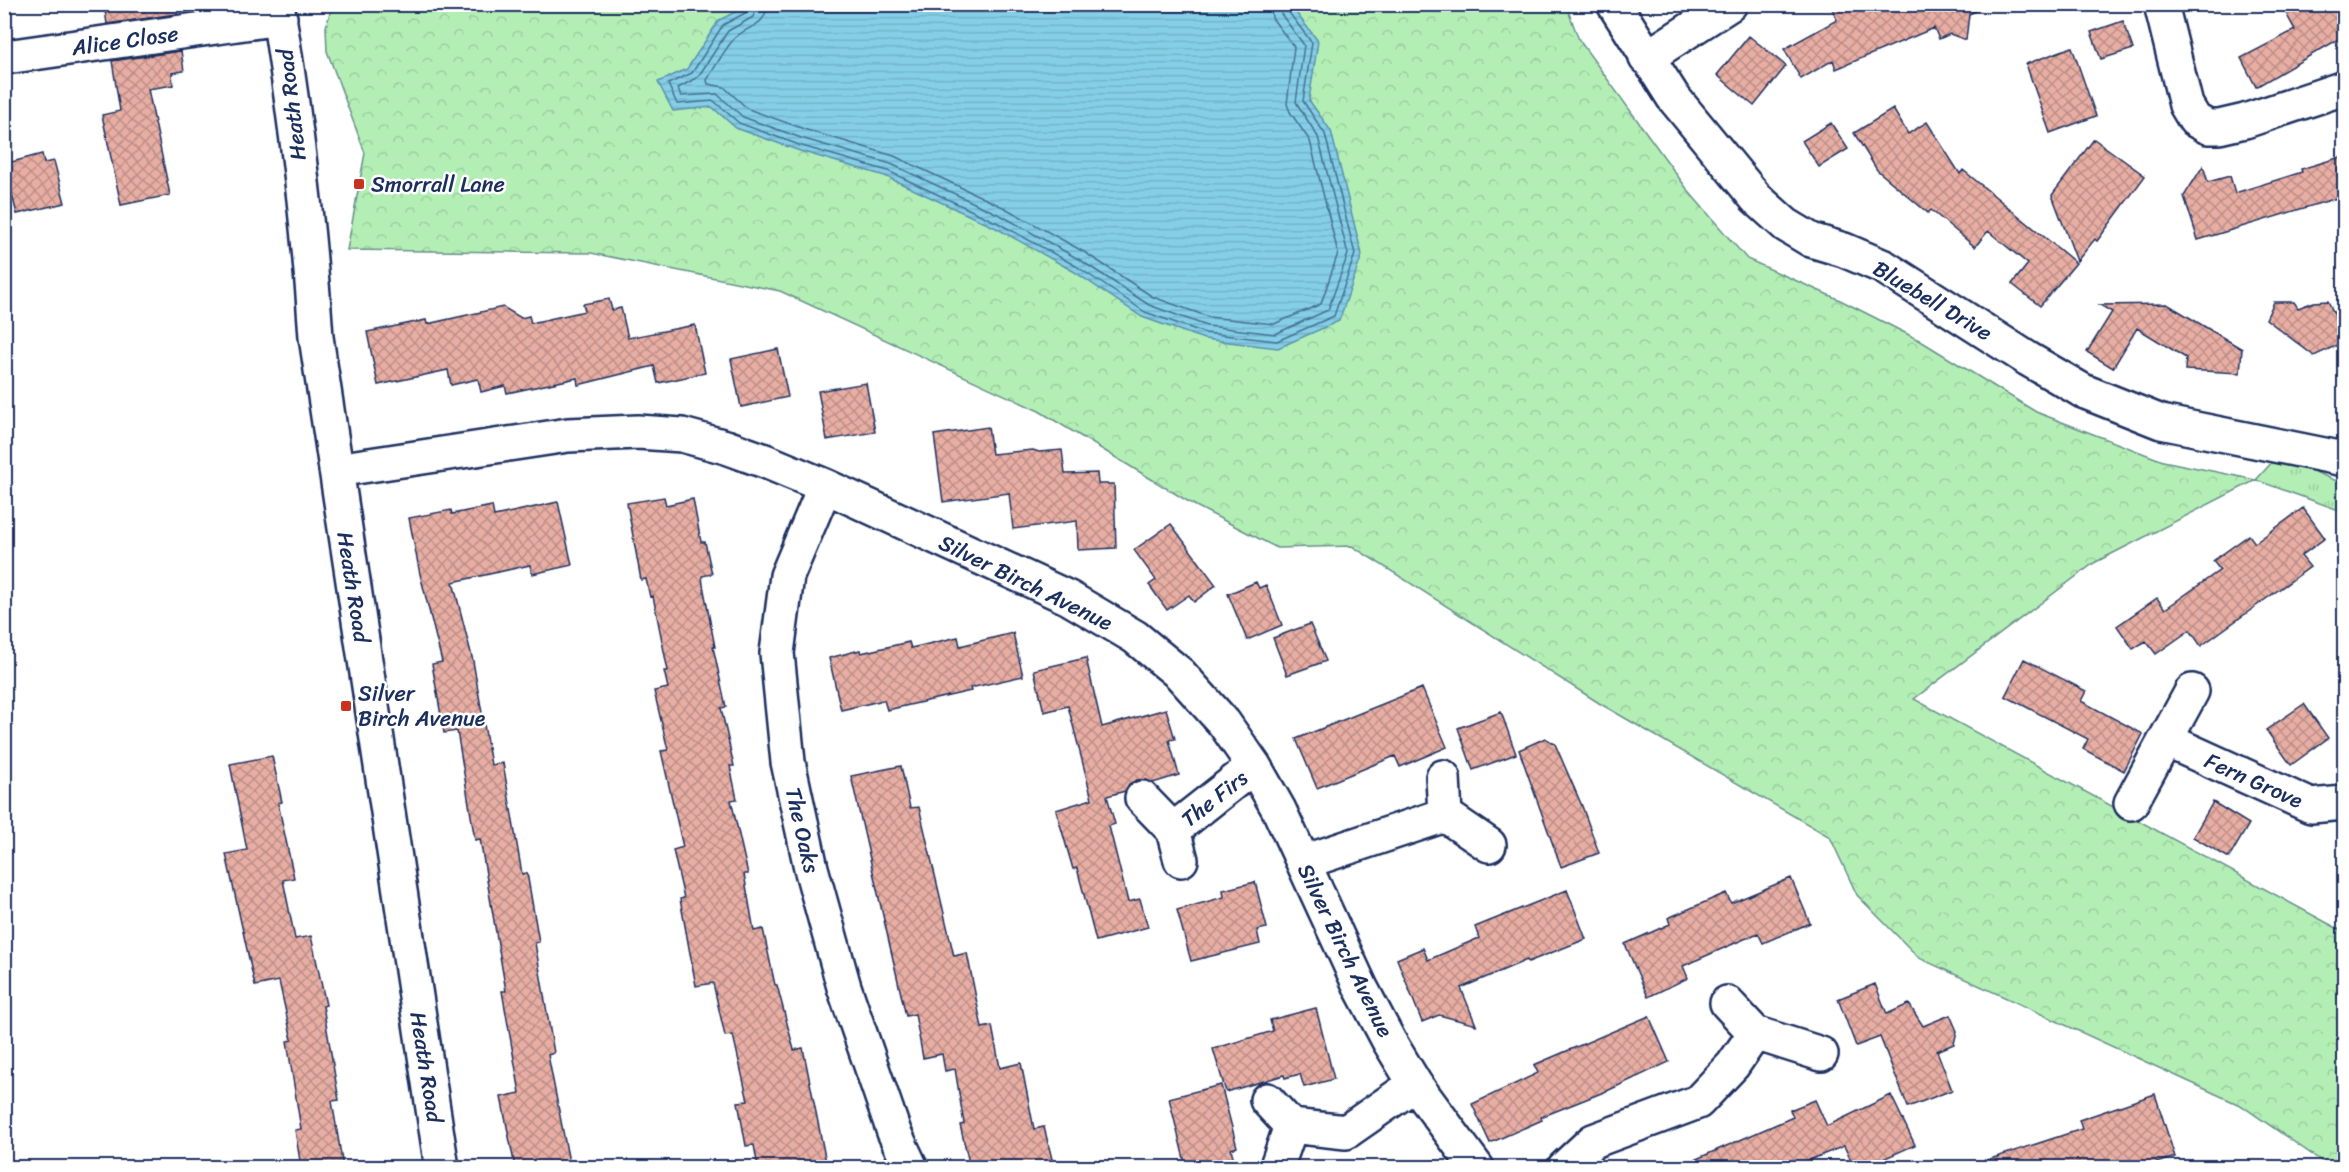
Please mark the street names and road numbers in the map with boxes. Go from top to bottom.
street label: Alice Close [68,14,181,67]
street label: Heath Road [265,46,318,163]
street label: Bluebell Drive [1865,249,2000,352]
street label: Silver Birch Avenue [932,523,1120,642]
street label: Heath Road [326,529,382,647]
street label: Fern Grove [2198,741,2310,820]
street label: The Firs [1172,759,1257,837]
street label: The Oaks [774,783,831,877]
street label: Silver Birch Avenue [1286,856,1405,1044]
street label: Heath Road [399,1009,455,1127]

